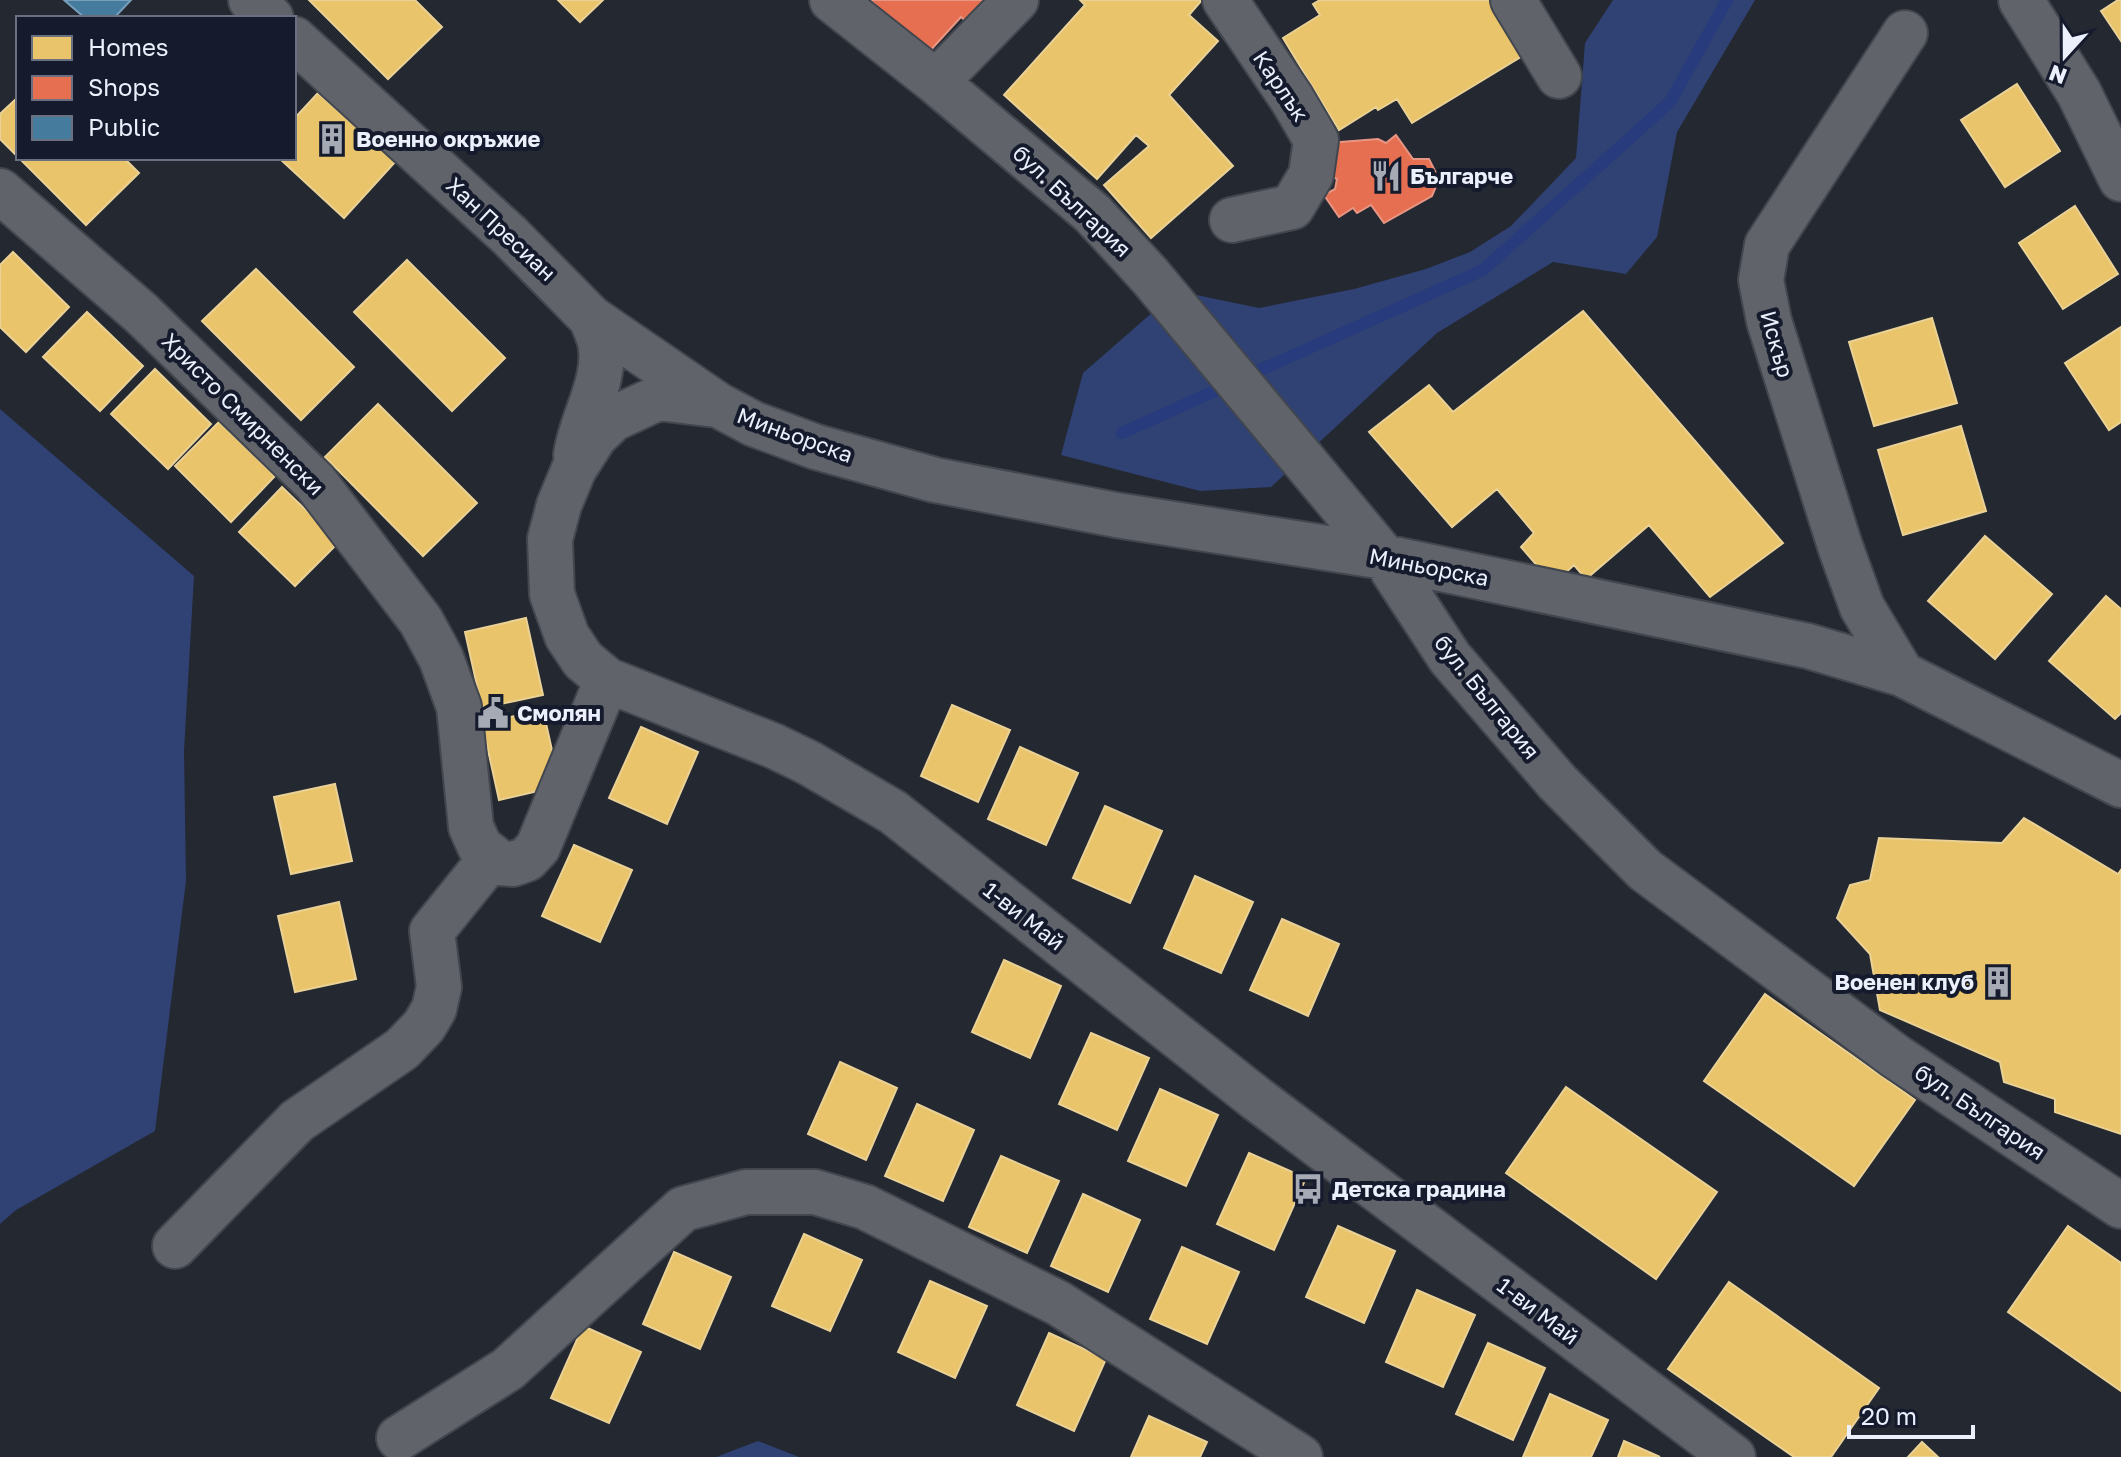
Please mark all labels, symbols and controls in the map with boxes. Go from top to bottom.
legend [16,16,296,160]
north arrow [2025,16,2105,96]
text: Homes [88,32,169,61]
street label: Карлък [1248,45,1315,127]
text: N [2045,60,2070,91]
text: Shops [88,72,160,101]
text: Public [88,112,160,141]
building icon: Военно окръжие [315,122,349,156]
place label: Военно окръжие [356,125,540,152]
street label: бул. България [1008,139,1137,262]
restaurant icon: Българче [1369,159,1403,193]
place label: Българче [1410,162,1513,189]
street label: Хан Пресиан [441,171,562,286]
street label: Искър [1755,307,1800,380]
street label: Христо Смирненски [157,327,330,500]
street label: Миньорска [734,401,857,468]
street label: Миньорска [1367,542,1491,591]
street label: бул. България [1429,629,1546,764]
public building icon: Смолян [476,696,510,730]
place label: Смолян [517,699,601,726]
street label: 1-ви Май [979,876,1070,956]
building icon: Военен клуб [1981,965,2015,999]
place label: Военен клуб [1834,968,1974,995]
street label: бул. България [1910,1058,2051,1165]
bus stop icon: Детска градина [1291,1172,1325,1206]
place label: Детска градина [1332,1175,1506,1202]
street label: 1-ви Май [1492,1271,1584,1350]
scale bar [1849,1389,1973,1439]
text: 20 m [1861,1401,1917,1430]

